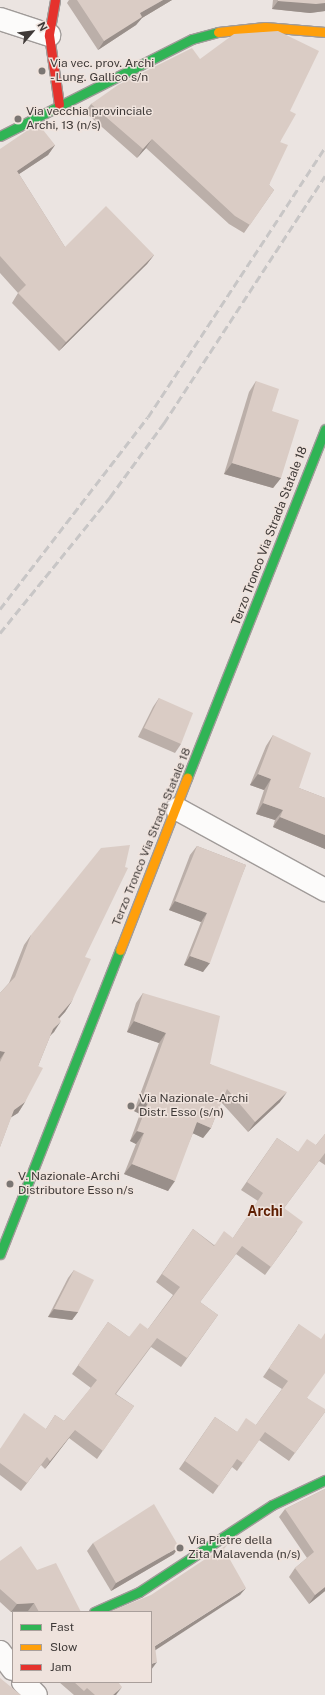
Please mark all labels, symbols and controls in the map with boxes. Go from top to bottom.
north arrow [12,12,52,52]
text: N [35,20,50,33]
place label: Via vec. prov. Archi - Lung. Gallico s/n [50,57,154,85]
marker: Via vec. prov. Archi - Lung. Gallico s/n [37,66,47,76]
place label: Via vecchia provinciale Archi, 13 (n/s) [26,105,152,133]
marker: Via vecchia provinciale Archi, 13 (n/s) [13,114,23,124]
street label: Terzo Tronco Via Strada Statale 18 [229,444,311,628]
street label: Terzo Tronco Via Strada Statale 18 [110,746,194,928]
place label: Via Nazionale-Archi Distr. Esso (s/n) [139,1092,248,1120]
marker: Via Nazionale-Archi Distr. Esso (s/n) [126,1101,136,1111]
place label: V. Nazionale-Archi Distributore Esso n/s [18,1170,134,1198]
marker: V. Nazionale-Archi Distributore Esso n/s [5,1179,15,1189]
district label: Archi [247,1203,283,1219]
place label: Via Pietre della Zita Malavenda (n/s) [188,1534,301,1562]
marker: Via Pietre della Zita Malavenda (n/s) [175,1543,185,1553]
legend [12,1611,152,1683]
text: Fast [50,1620,74,1634]
text: Slow [50,1640,77,1654]
text: Jam [50,1660,72,1674]

